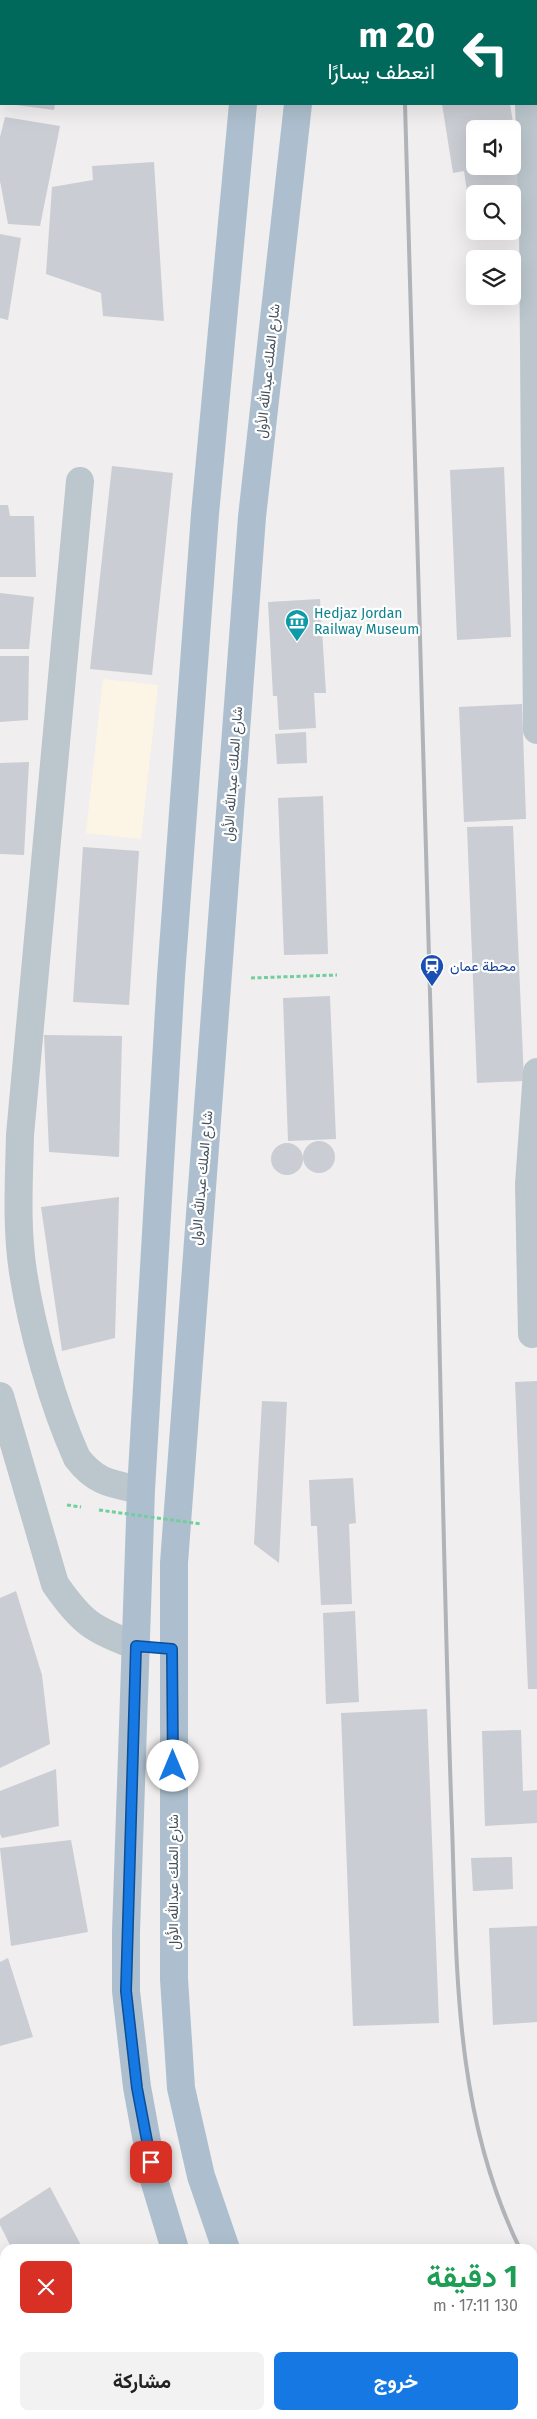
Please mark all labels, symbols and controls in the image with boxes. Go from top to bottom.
text: 20 m [359,14,435,56]
icon: left [453,20,518,85]
text: انعطف يسارًا [328,58,435,85]
map controls [466,120,521,305]
button: sound [466,120,521,175]
button: search [466,185,521,240]
button: layers [466,250,521,305]
street label: شارع الملك عبدالله الأول [252,303,286,439]
place label: Hedjaz Jordan Railway Museum [314,605,419,638]
museum icon: Hedjaz Jordan Railway Museum [284,608,310,642]
street label: شارع الملك عبدالله الأول [220,706,248,842]
station icon: محطة عمان [419,953,445,987]
place label: محطة عمان [450,958,516,975]
street label: شارع الملك عبدالله الأول [188,1110,218,1246]
position arrow [146,1739,198,1791]
street label: شارع الملك عبدالله الأول [165,1814,184,1950]
pin [130,2141,172,2183]
icon: arrive [137,2148,165,2176]
text: 1 دقيقة [426,2259,518,2295]
button: close [20,2261,72,2313]
text: 130 m · 17:11 [433,2296,518,2315]
button: مشاركة [20,2352,264,2410]
button: خروج [274,2352,518,2410]

